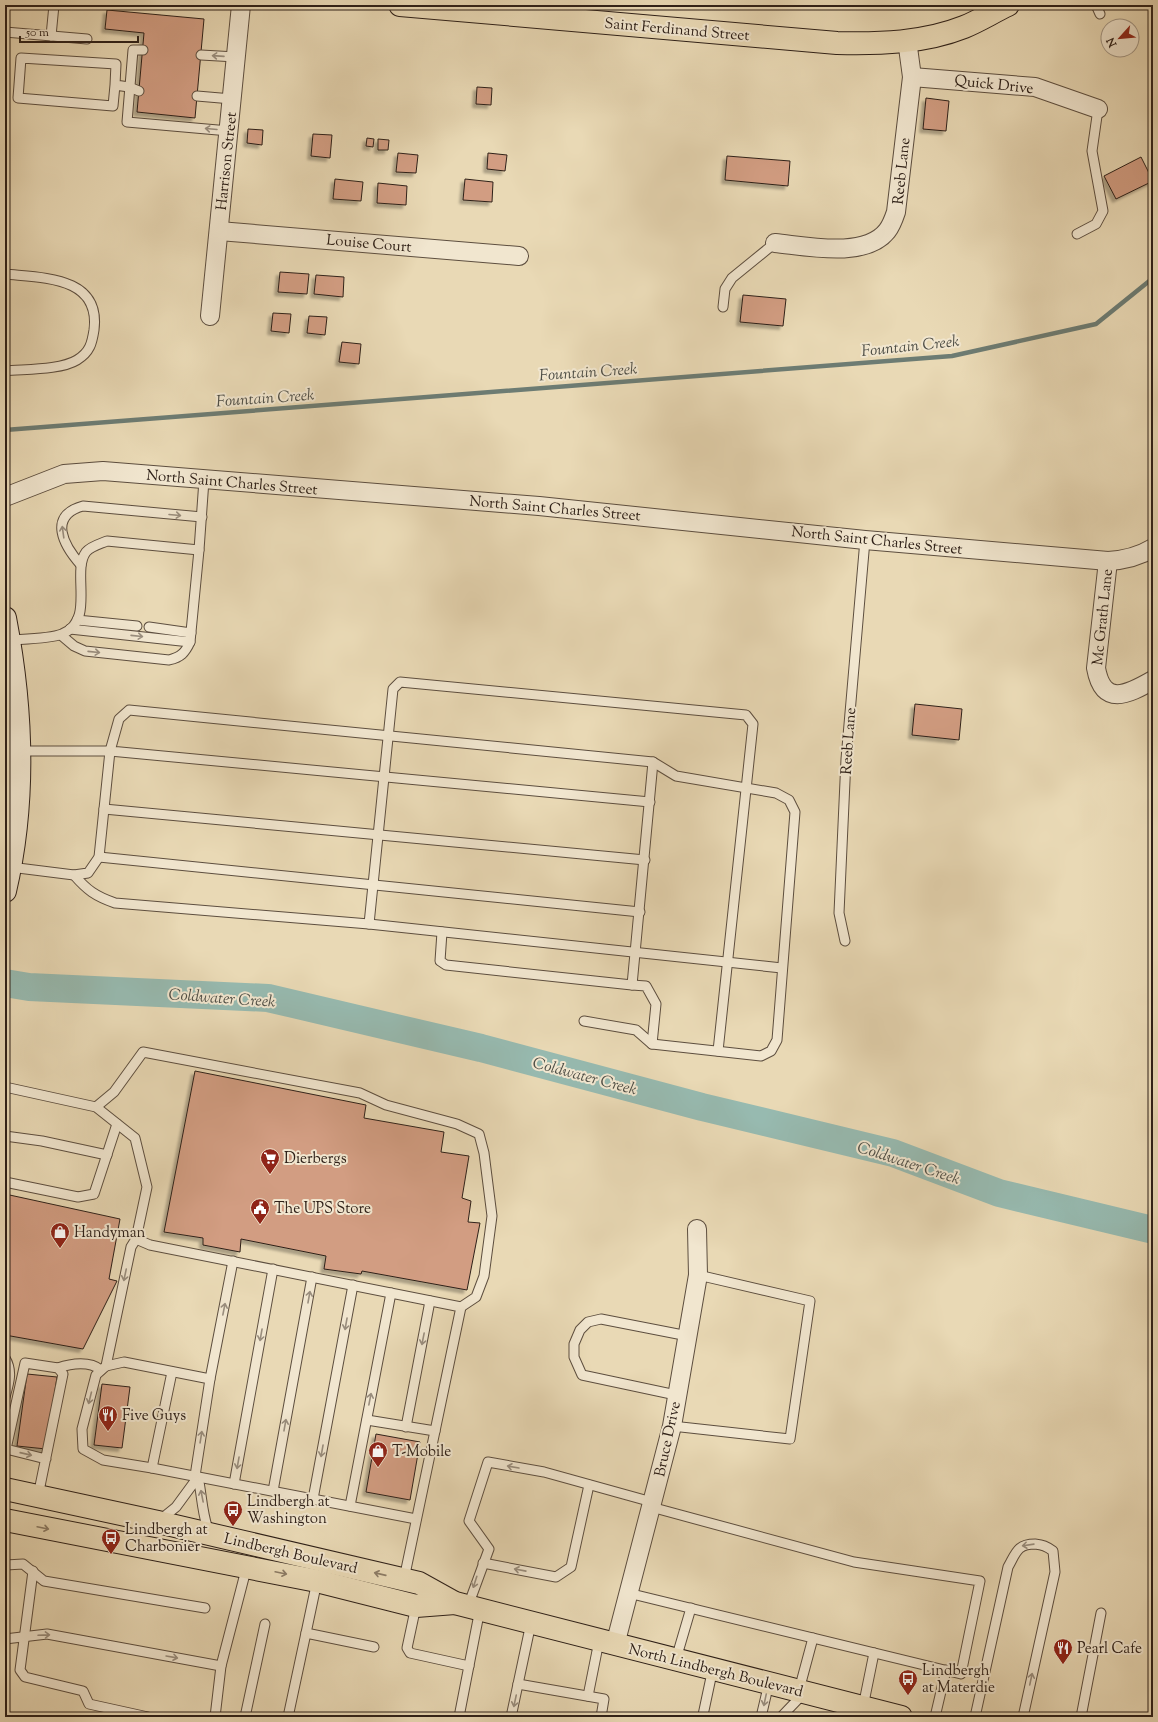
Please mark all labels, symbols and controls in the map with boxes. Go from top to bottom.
street label: Saint Ferdinand Street [603,14,750,47]
scale bar [20,18,138,44]
north arrow [1100,18,1140,58]
text: 50 m [25,24,49,42]
text: N [1103,34,1122,51]
one-way arrow [212,52,225,59]
street label: Quick Drive [953,71,1035,100]
street label: Harrison Street [212,111,243,211]
one-way arrow [205,125,218,133]
street label: Reeb Lane [889,137,916,206]
street label: Louise Court [325,230,412,259]
water label: Fountain Creek [860,331,960,364]
water label: Fountain Creek [538,359,638,388]
water label: Fountain Creek [215,385,315,414]
street label: North Saint Charles Street [145,466,318,501]
street label: North Saint Charles Street [468,492,641,527]
one-way arrow [168,511,181,518]
street label: North Saint Charles Street [790,522,963,561]
one-way arrow [59,526,67,539]
street label: Mc Grath Lane [1088,568,1119,666]
one-way arrow [130,632,143,640]
one-way arrow [87,648,100,656]
street label: Reeb Lane [837,707,862,775]
water label: Coldwater Creek [168,984,276,1015]
water label: Coldwater Creek [530,1052,639,1102]
water label: Coldwater Creek [854,1137,963,1192]
supermarket icon: Dierbergs [259,1147,281,1175]
place label: Dierbergs [284,1149,347,1170]
public building icon: The UPS Store [249,1197,271,1225]
place label: The UPS Store [274,1199,371,1220]
shop icon: Handyman [49,1221,71,1249]
place label: Handyman [74,1223,146,1244]
one-way arrow [120,1269,128,1282]
one-way arrow [305,1291,313,1304]
one-way arrow [220,1303,228,1316]
one-way arrow [341,1317,349,1330]
one-way arrow [257,1328,265,1341]
one-way arrow [419,1332,427,1345]
one-way arrow [86,1391,93,1404]
one-way arrow [367,1393,375,1406]
street label: Bruce Drive [650,1400,687,1479]
restaurant icon: Five Guys [97,1404,119,1432]
place label: Five Guys [122,1406,186,1427]
one-way arrow [281,1419,289,1432]
one-way arrow [197,1431,205,1444]
shop icon: T-Mobile [367,1440,389,1468]
place label: T-Mobile [392,1442,451,1463]
one-way arrow [318,1445,326,1458]
one-way arrow [19,1451,32,1458]
one-way arrow [234,1456,242,1469]
one-way arrow [507,1462,520,1470]
one-way arrow [197,1490,205,1503]
place label: Lindbergh at Washington [247,1492,330,1530]
bus stop icon: Lindbergh at Washington [222,1499,244,1527]
place label: Lindbergh at Charbonier [125,1520,208,1558]
one-way arrow [36,1524,49,1532]
bus stop icon: Lindbergh at Charbonier [100,1527,122,1555]
street label: Lindbergh Boulevard [222,1529,360,1580]
one-way arrow [1022,1541,1035,1549]
one-way arrow [514,1565,527,1573]
one-way arrow [374,1569,387,1577]
one-way arrow [274,1570,287,1578]
one-way arrow [471,1576,479,1588]
one-way arrow [37,1631,50,1639]
restaurant icon: Pearl Cafe [1052,1637,1074,1665]
place label: Pearl Cafe [1077,1639,1142,1660]
street label: North Lindbergh Boulevard [626,1640,806,1703]
one-way arrow [165,1654,178,1662]
place label: Lindbergh at Materdie [922,1661,995,1699]
bus stop icon: Lindbergh at Materdie [897,1668,919,1696]
one-way arrow [1028,1673,1036,1686]
one-way arrow [761,1693,769,1706]
one-way arrow [510,1694,518,1707]

